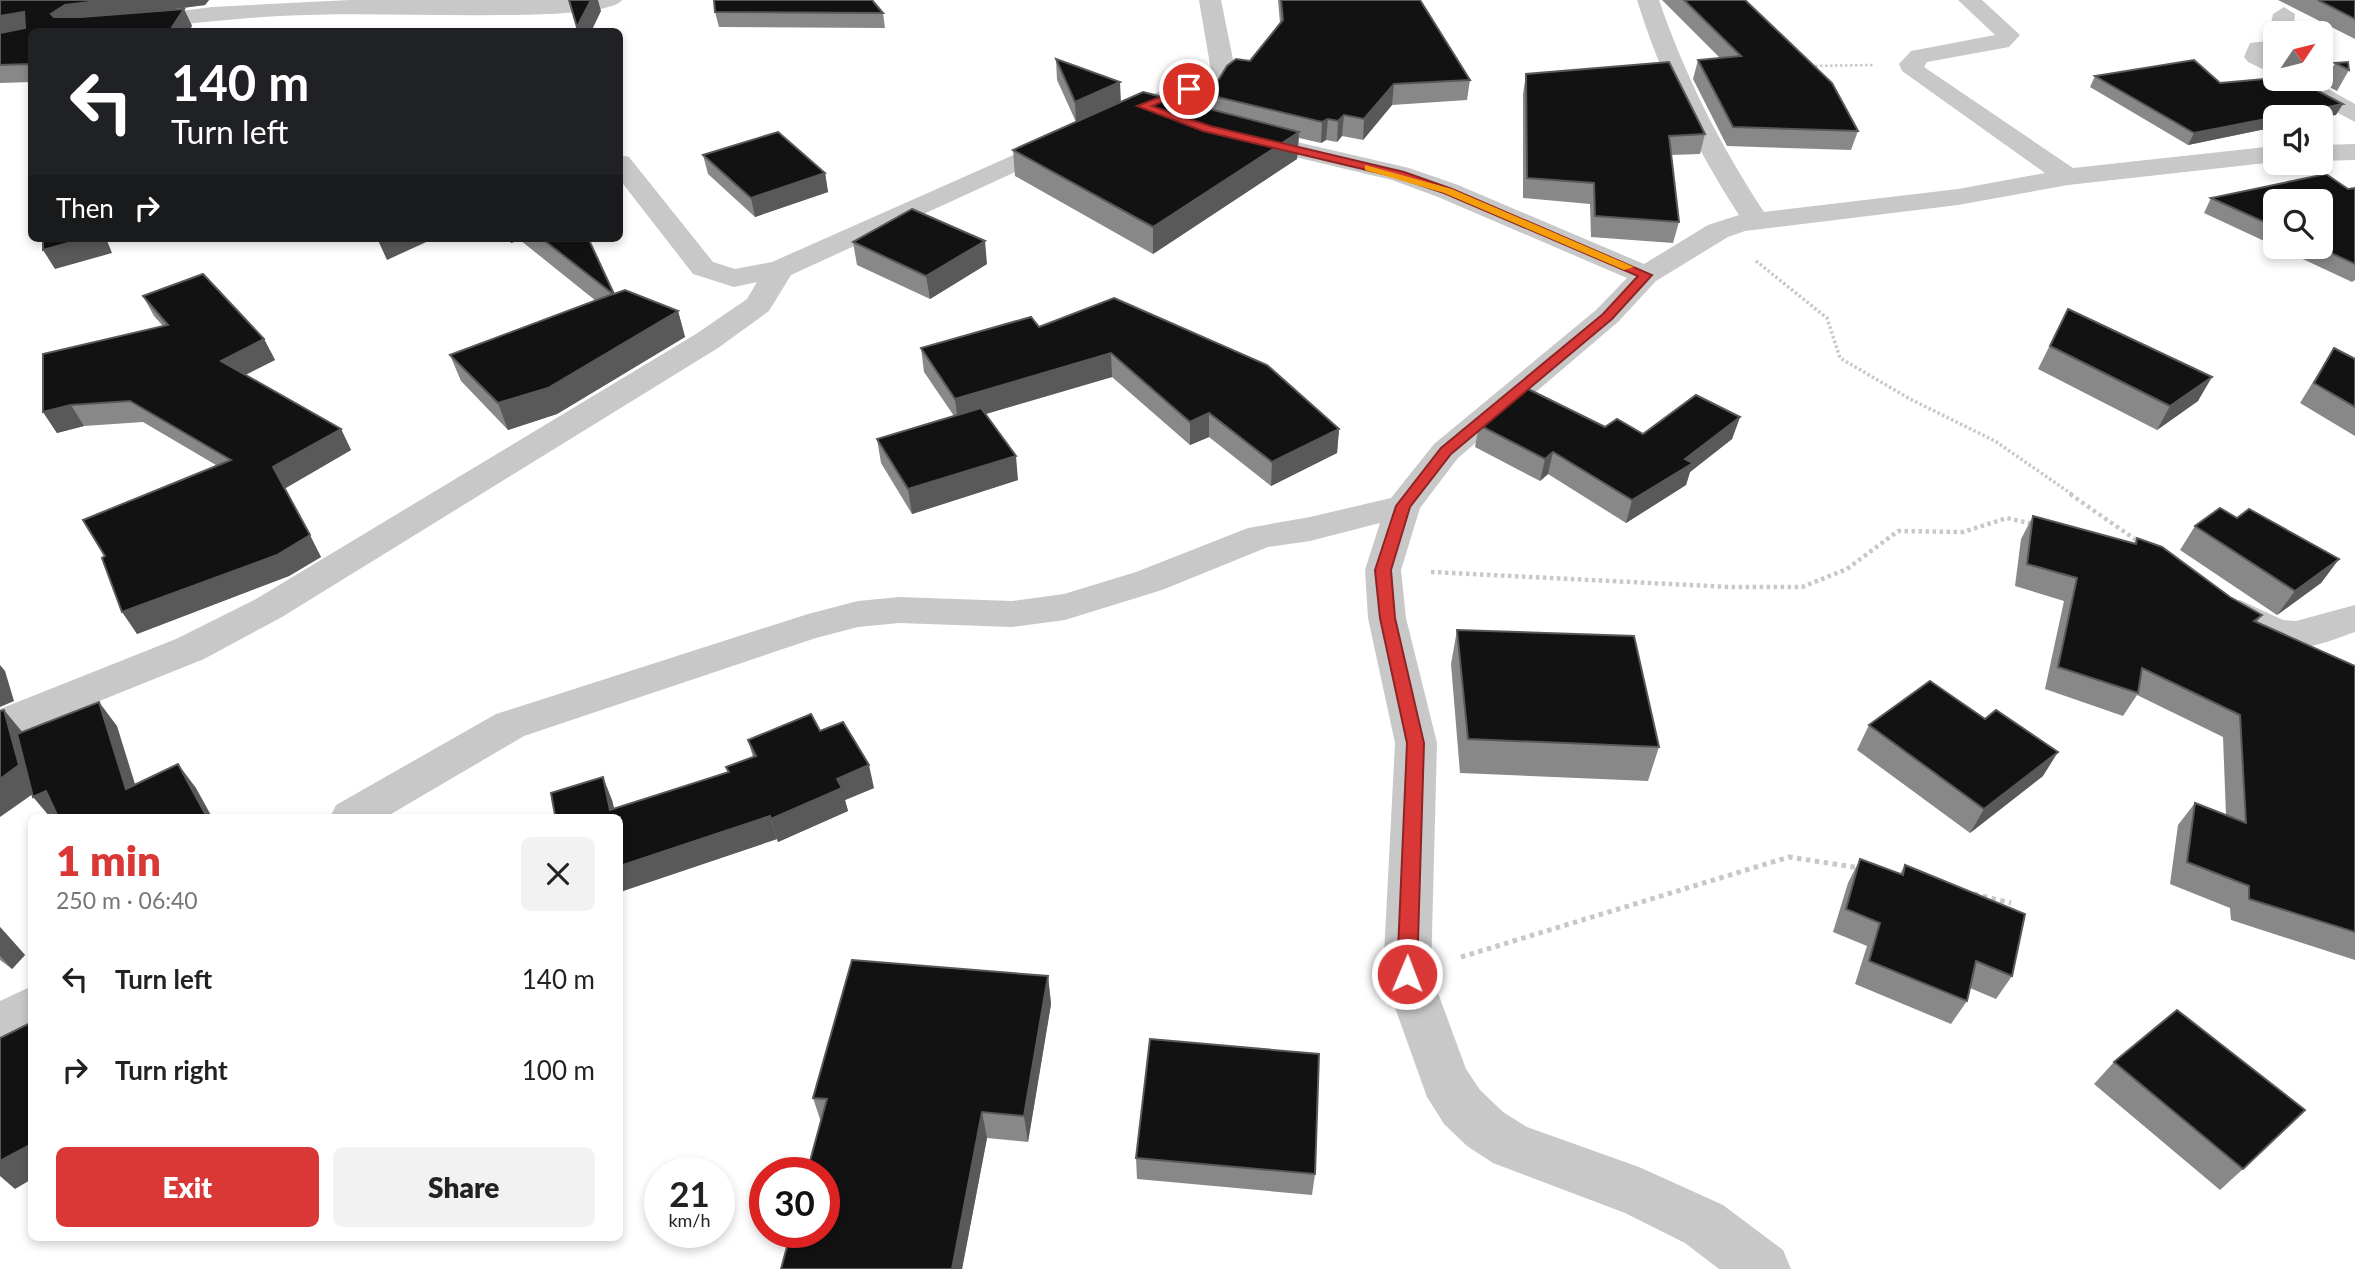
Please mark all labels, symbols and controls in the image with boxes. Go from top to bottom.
north arrow [2263,21,2333,91]
map controls [2263,21,2333,259]
text: 140 m [171,53,309,111]
icon: left [56,56,147,147]
pin [1159,59,1219,119]
icon: arrive [1170,70,1208,108]
button: sound [2263,105,2333,175]
text: Turn left [171,112,288,151]
icon: right [128,189,166,227]
button: search [2263,189,2333,259]
text: Then [56,192,114,224]
text: 1 min [56,835,161,885]
button: close [521,837,595,911]
text: 250 m · 06:40 [56,886,198,914]
position arrow [1370,937,1444,1011]
icon: left [56,960,94,998]
text: Turn left [115,963,212,995]
text: 140 m [522,963,595,995]
icon: right [56,1051,94,1089]
text: Turn right [115,1054,228,1086]
text: 100 m [522,1054,595,1086]
button: Exit [56,1147,319,1227]
button: Share [333,1147,595,1227]
speed limit sign: 30 [749,1157,840,1248]
text: 21 [669,1172,710,1214]
text: km/h [668,1209,711,1231]

